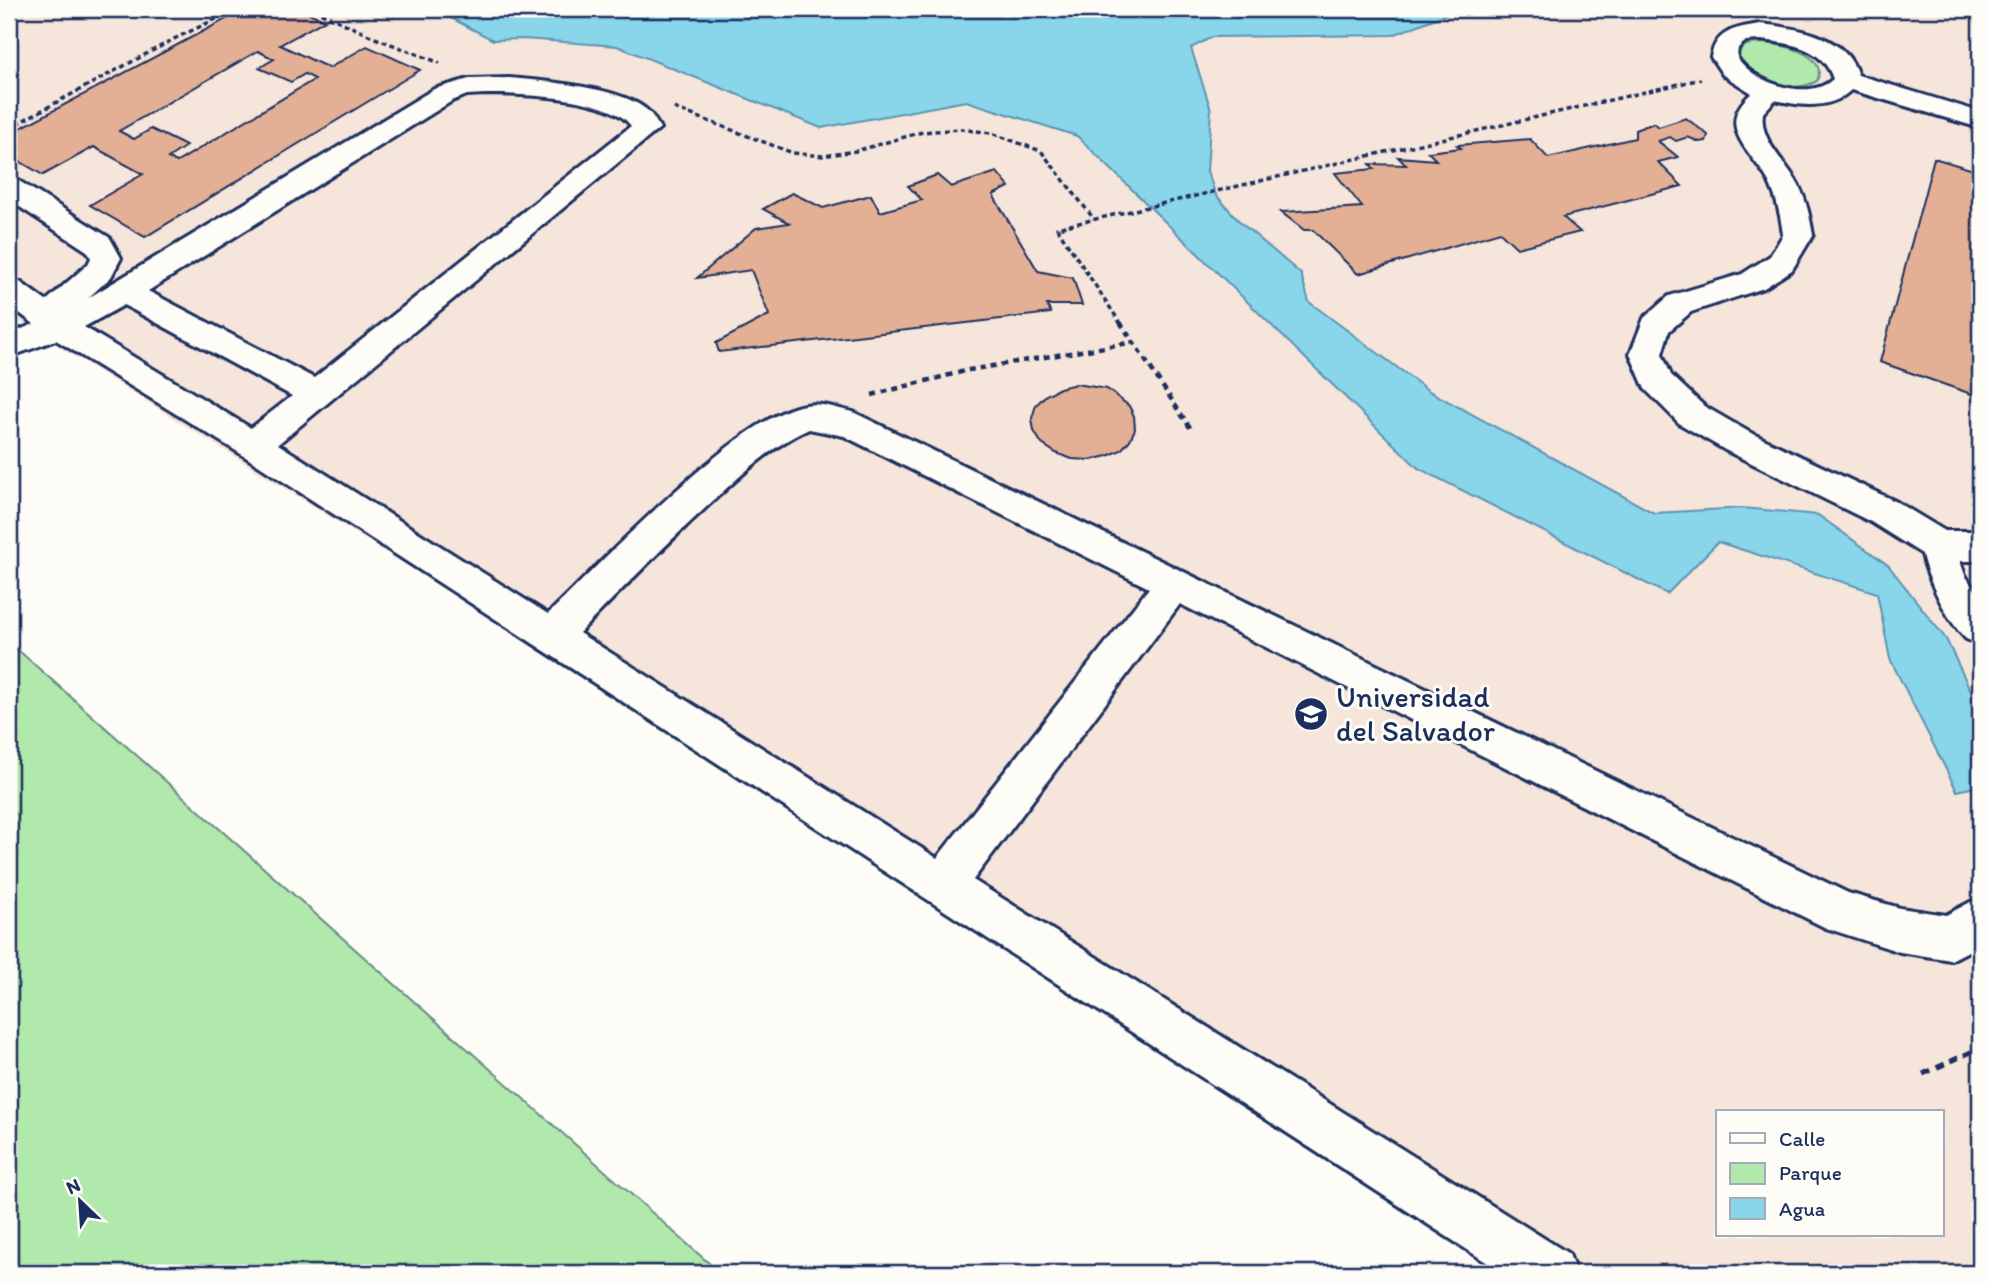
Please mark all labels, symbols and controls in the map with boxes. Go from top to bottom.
place label: Universidad del Salvador [1336,678,1495,749]
school or university icon: Universidad del Salvador [1292,695,1330,733]
legend [1716,1110,1944,1236]
text: Calle [1779,1126,1825,1151]
text: Parque [1779,1160,1842,1185]
north arrow [46,1166,116,1236]
text: N [62,1173,84,1199]
text: Agua [1779,1196,1825,1221]

